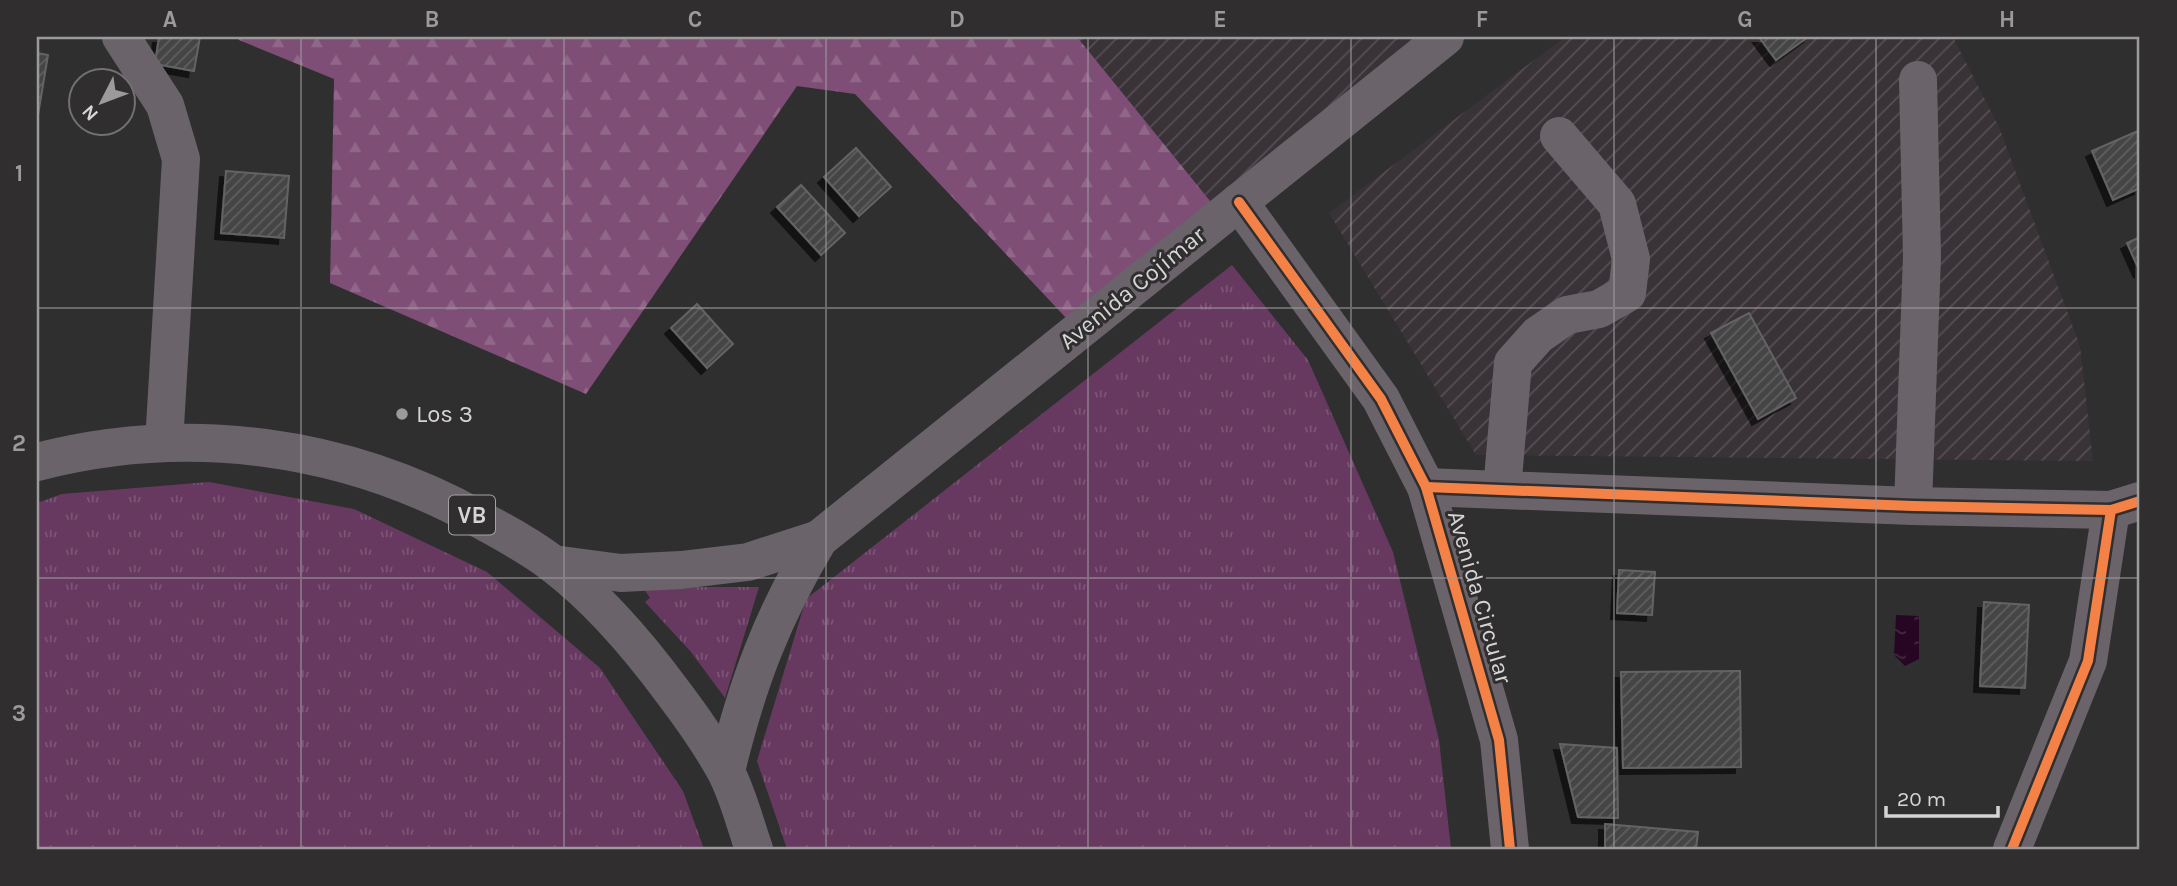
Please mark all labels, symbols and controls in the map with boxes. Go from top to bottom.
text: A [163,6,177,33]
text: B [425,6,439,33]
text: C [688,6,702,33]
text: D [949,6,965,33]
text: E [1213,6,1227,33]
text: F [1476,6,1488,33]
text: G [1737,6,1753,33]
text: H [1999,6,2015,33]
north arrow [66,66,136,136]
text: N [77,100,103,125]
text: 1 [15,160,23,187]
street label: Avenida Cojímar [1054,221,1211,355]
place label: Los 3 [416,400,473,428]
marker: Los 3 [394,406,410,422]
text: 2 [12,430,26,457]
road number: VB [449,495,495,534]
street label: Avenida Circular [1442,507,1518,687]
text: 3 [12,700,26,727]
scale bar [1886,774,1998,818]
text: 20 m [1897,787,1946,811]

